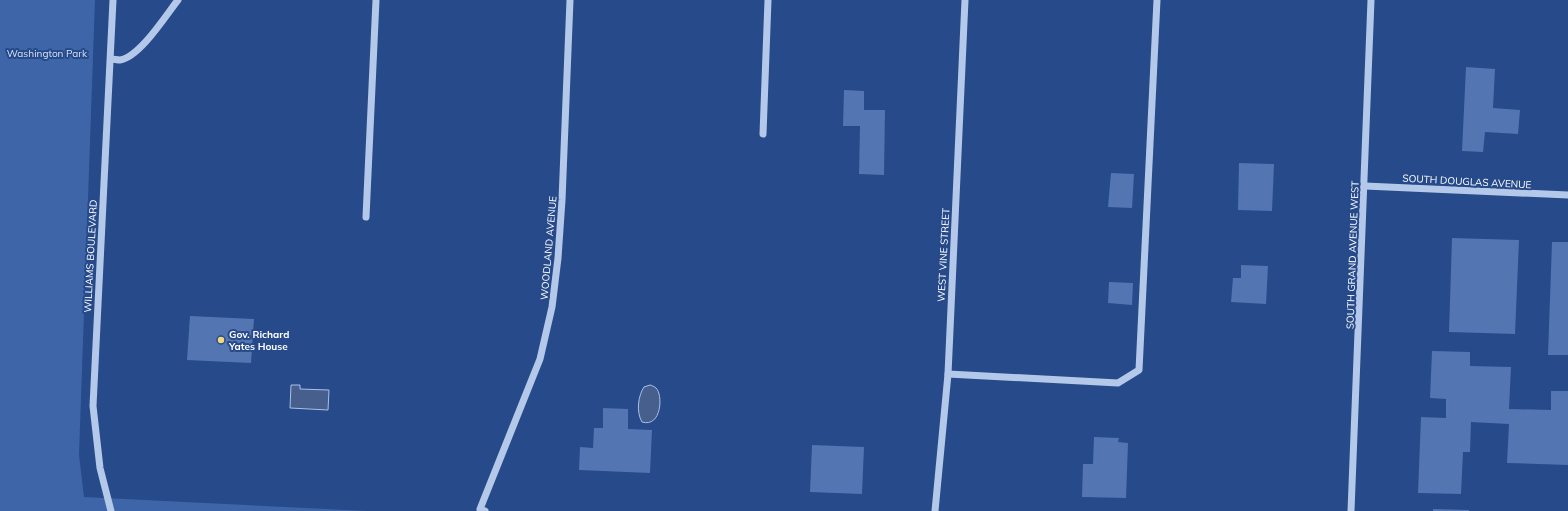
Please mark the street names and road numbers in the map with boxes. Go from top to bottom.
street label: SOUTH DOUGLAS AVENUE [1402,172,1532,191]
street label: SOUTH GRAND AVENUE WEST [1343,181,1362,329]
street label: WOODLAND AVENUE [537,195,560,301]
street label: WILLIAMS BOULEVARD [81,199,100,313]
street label: WEST VINE STREET [935,208,952,302]

